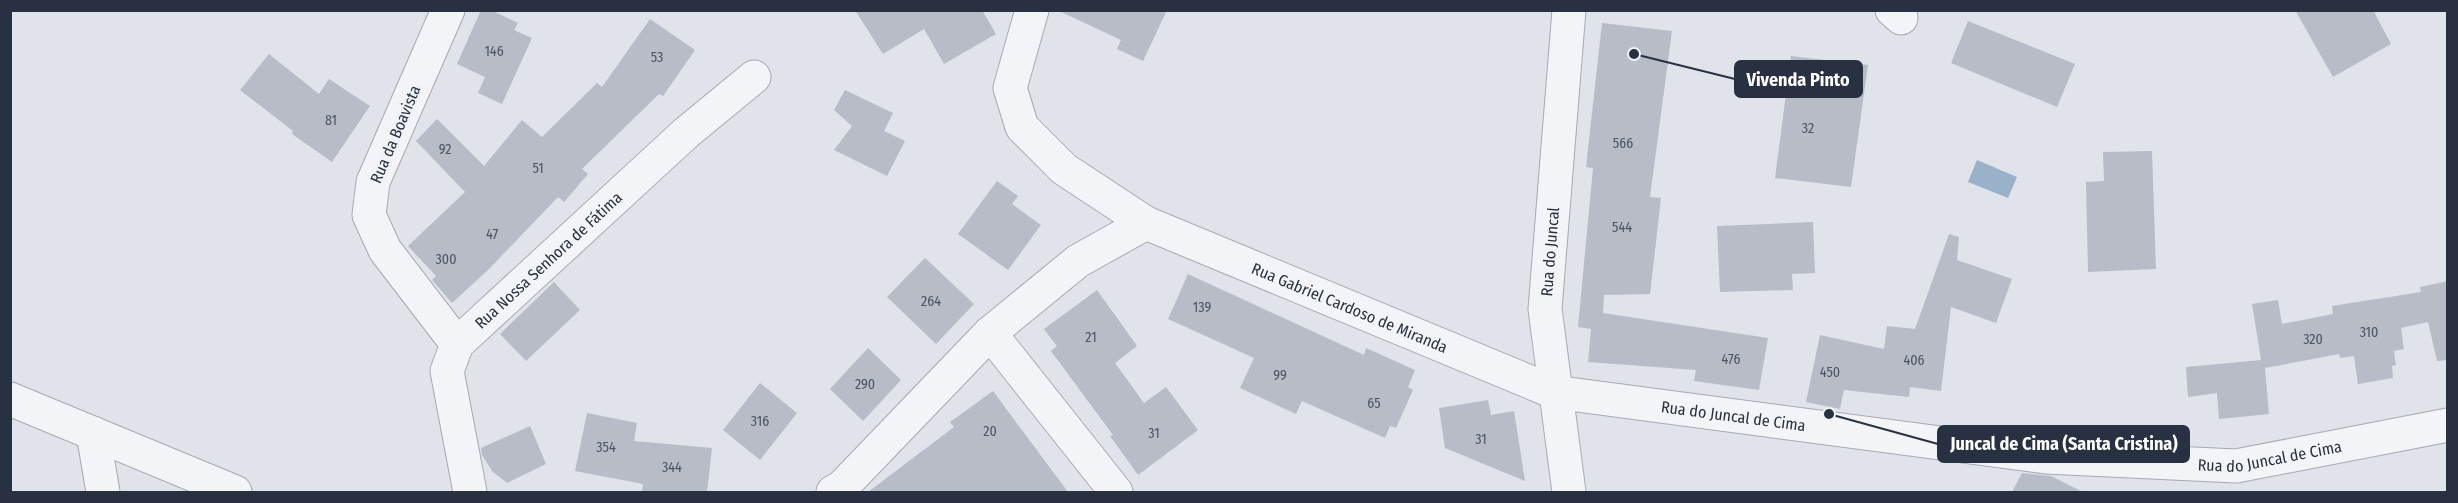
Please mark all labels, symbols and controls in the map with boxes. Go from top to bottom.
house number: 146 [484,43,504,60]
house number: 53 [651,49,663,66]
callout: Vivenda Pinto [1735,61,1862,97]
text: Vivenda Pinto [1746,69,1850,91]
street label: Rua da Boavista [366,82,425,186]
house number: 81 [325,112,337,129]
house number: 32 [1802,120,1814,137]
house number: 566 [1613,135,1633,152]
house number: 92 [439,141,451,158]
house number: 51 [532,160,544,177]
street label: Rua Nossa Senhora de Fátima [471,188,626,333]
street label: Rua do Juncal [1537,207,1563,297]
house number: 544 [1612,219,1632,236]
house number: 47 [486,226,498,243]
house number: 300 [436,251,456,268]
street label: Rua Gabriel Cardoso de Miranda [1249,259,1451,357]
house number: 264 [921,293,941,310]
house number: 139 [1193,299,1211,316]
house number: 310 [2360,324,2378,341]
house number: 21 [1085,329,1097,346]
house number: 320 [2303,331,2323,348]
house number: 476 [1722,351,1740,368]
house number: 406 [1903,352,1925,369]
house number: 450 [1820,364,1840,381]
house number: 99 [1273,367,1287,384]
house number: 290 [855,376,875,393]
house number: 65 [1367,395,1381,412]
street label: Rua do Juncal de Cima [1660,397,1807,435]
house number: 316 [751,413,769,430]
house number: 20 [983,423,997,440]
house number: 31 [1148,425,1160,442]
callout: Juncal de Cima (Santa Cristina) [1938,426,2189,462]
house number: 31 [1475,431,1487,448]
text: Juncal de Cima (Santa Cristina) [1949,433,2178,455]
street label: Rua do Juncal de Cima [2197,437,2343,476]
house number: 354 [596,439,616,456]
house number: 344 [662,459,682,476]

